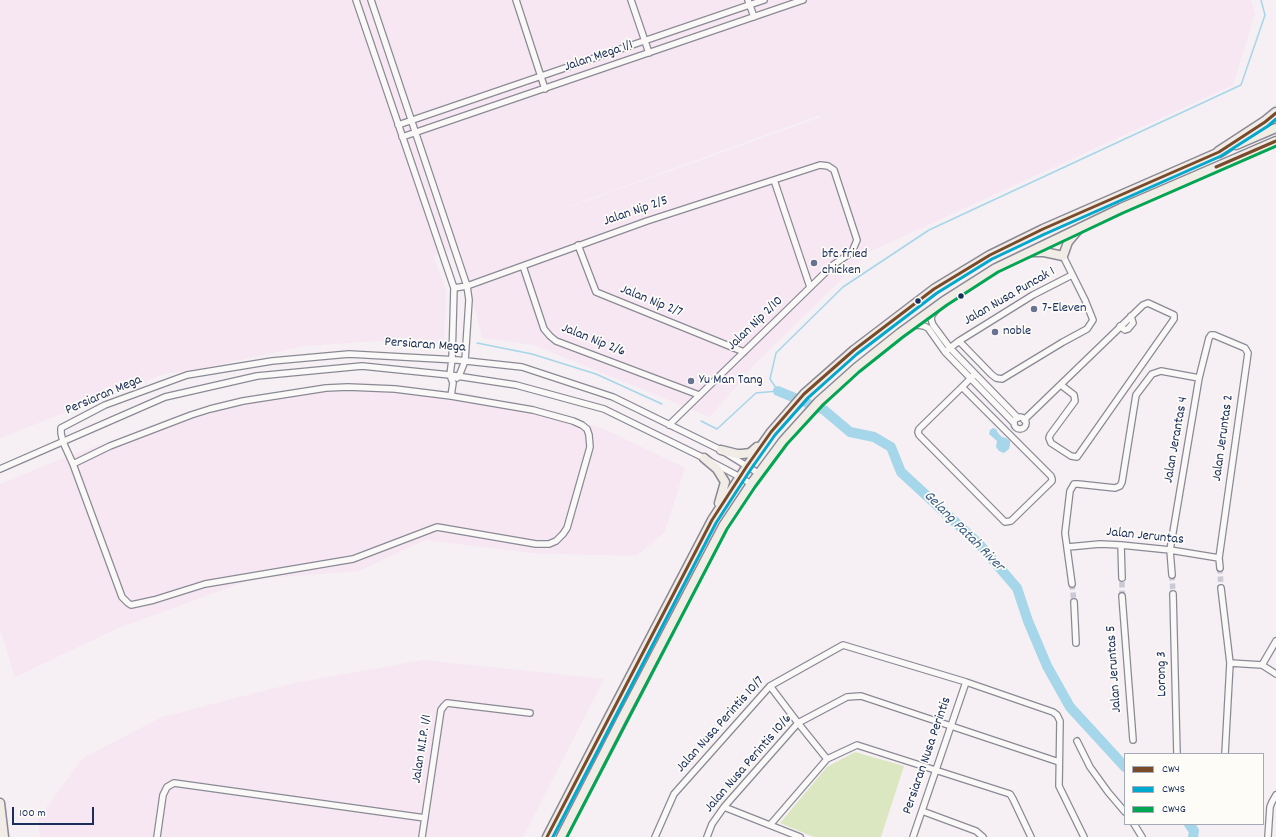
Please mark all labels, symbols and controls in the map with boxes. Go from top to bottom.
street label: Jalan Mega 1/1 [562,37,636,77]
street label: Jalan Nip 2/5 [602,193,670,231]
place label: bfc fried chicken [822,247,867,280]
marker: bfc fried chicken [809,258,819,268]
street label: Jalan Nusa Puncak 1 [961,264,1059,330]
street label: Jalan Nip 2/7 [617,282,685,322]
unlabelled marker [956,291,966,301]
street label: Jalan Nip 2/10 [725,293,787,355]
unlabelled marker [913,296,923,306]
place label: 7-Eleven [1042,301,1086,317]
marker: 7-Eleven [1029,304,1039,314]
street label: Jalan Nip 2/6 [559,321,627,361]
place label: noble [1003,324,1031,340]
marker: noble [990,327,1000,337]
street label: Persiaran Mega [384,335,466,357]
street label: Persiaran Mega [63,372,145,420]
place label: Yu Man Tang [699,373,763,389]
marker: Yu Man Tang [686,376,696,386]
street label: Jalan Jeruntas 2 [1210,394,1238,482]
street label: Jalan Jerantas 4 [1161,396,1193,484]
water label: Gelang Patah River [919,488,1007,576]
street label: Jalan Jeruntas [1105,525,1185,549]
street label: Jalan Jeruntas 5 [1104,625,1126,713]
street label: Lorong 3 [1154,651,1172,697]
street label: Jalan Nusa Perintis 10/7 [673,674,769,776]
street label: Persiaran Nusa Perintis [900,695,956,817]
street label: Jalan Nusa Perintis 10/6 [702,711,796,817]
street label: Jalan N.I.P. 1/1 [409,714,437,784]
legend [1124,753,1264,825]
text: CW4 [1162,761,1180,778]
text: CW4S [1162,781,1185,798]
scale bar [14,799,96,825]
text: CW4G [1162,801,1186,818]
text: 100 m [19,805,46,822]

